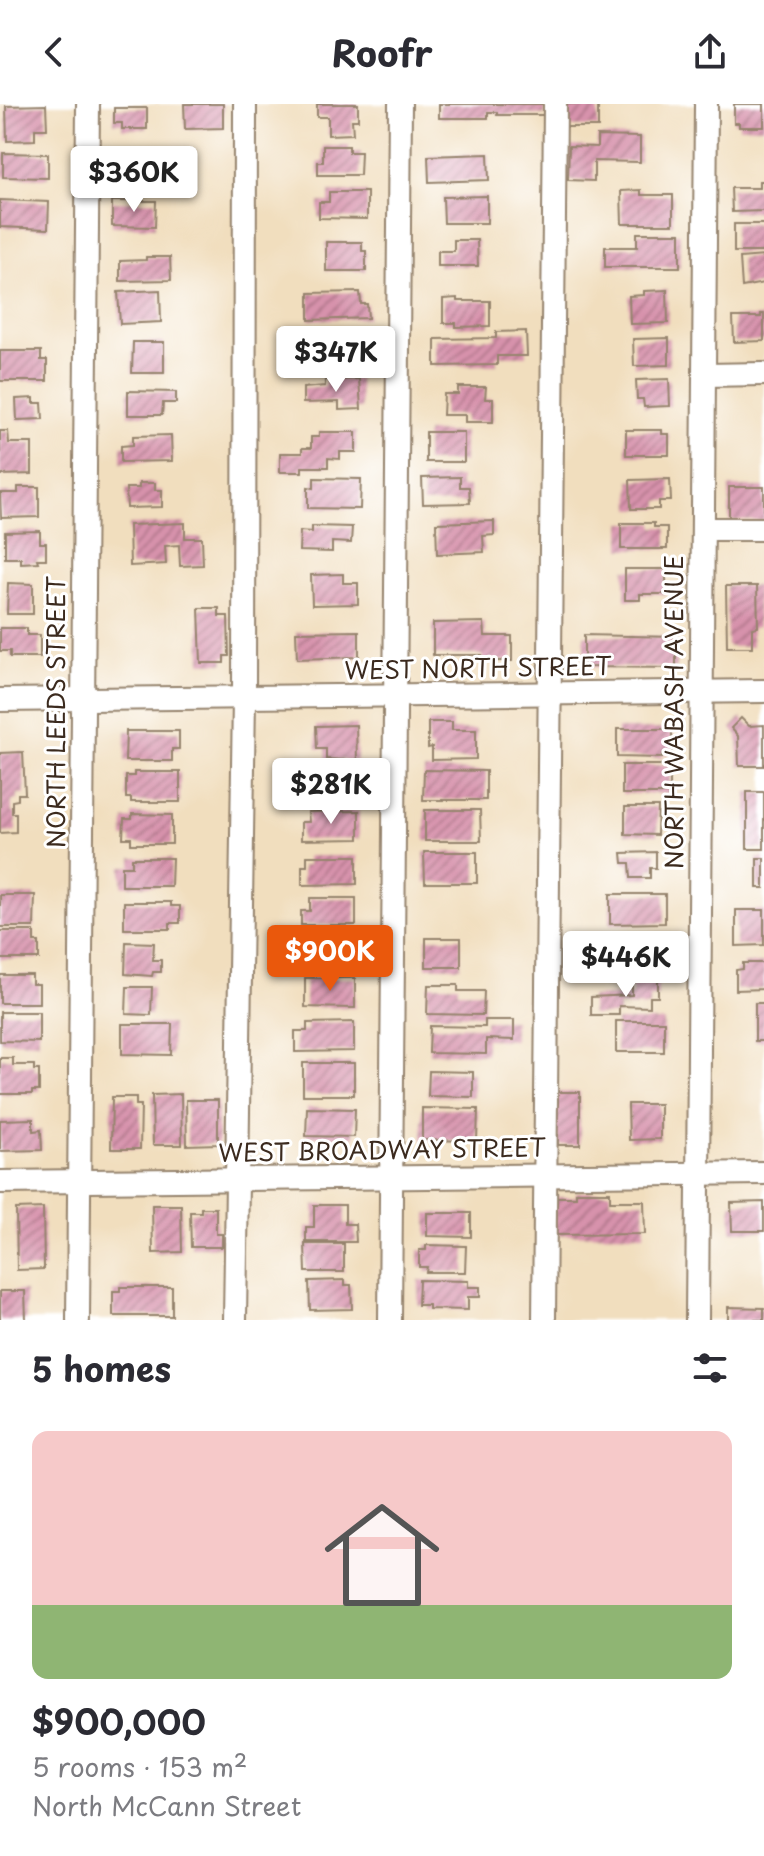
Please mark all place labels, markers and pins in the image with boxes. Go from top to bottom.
pin: $360K [78,146,190,214]
pin: $347K [280,326,392,394]
pin: $281K [275,758,387,826]
pin: $900K [274,925,386,993]
pin: $446K [570,931,682,999]

